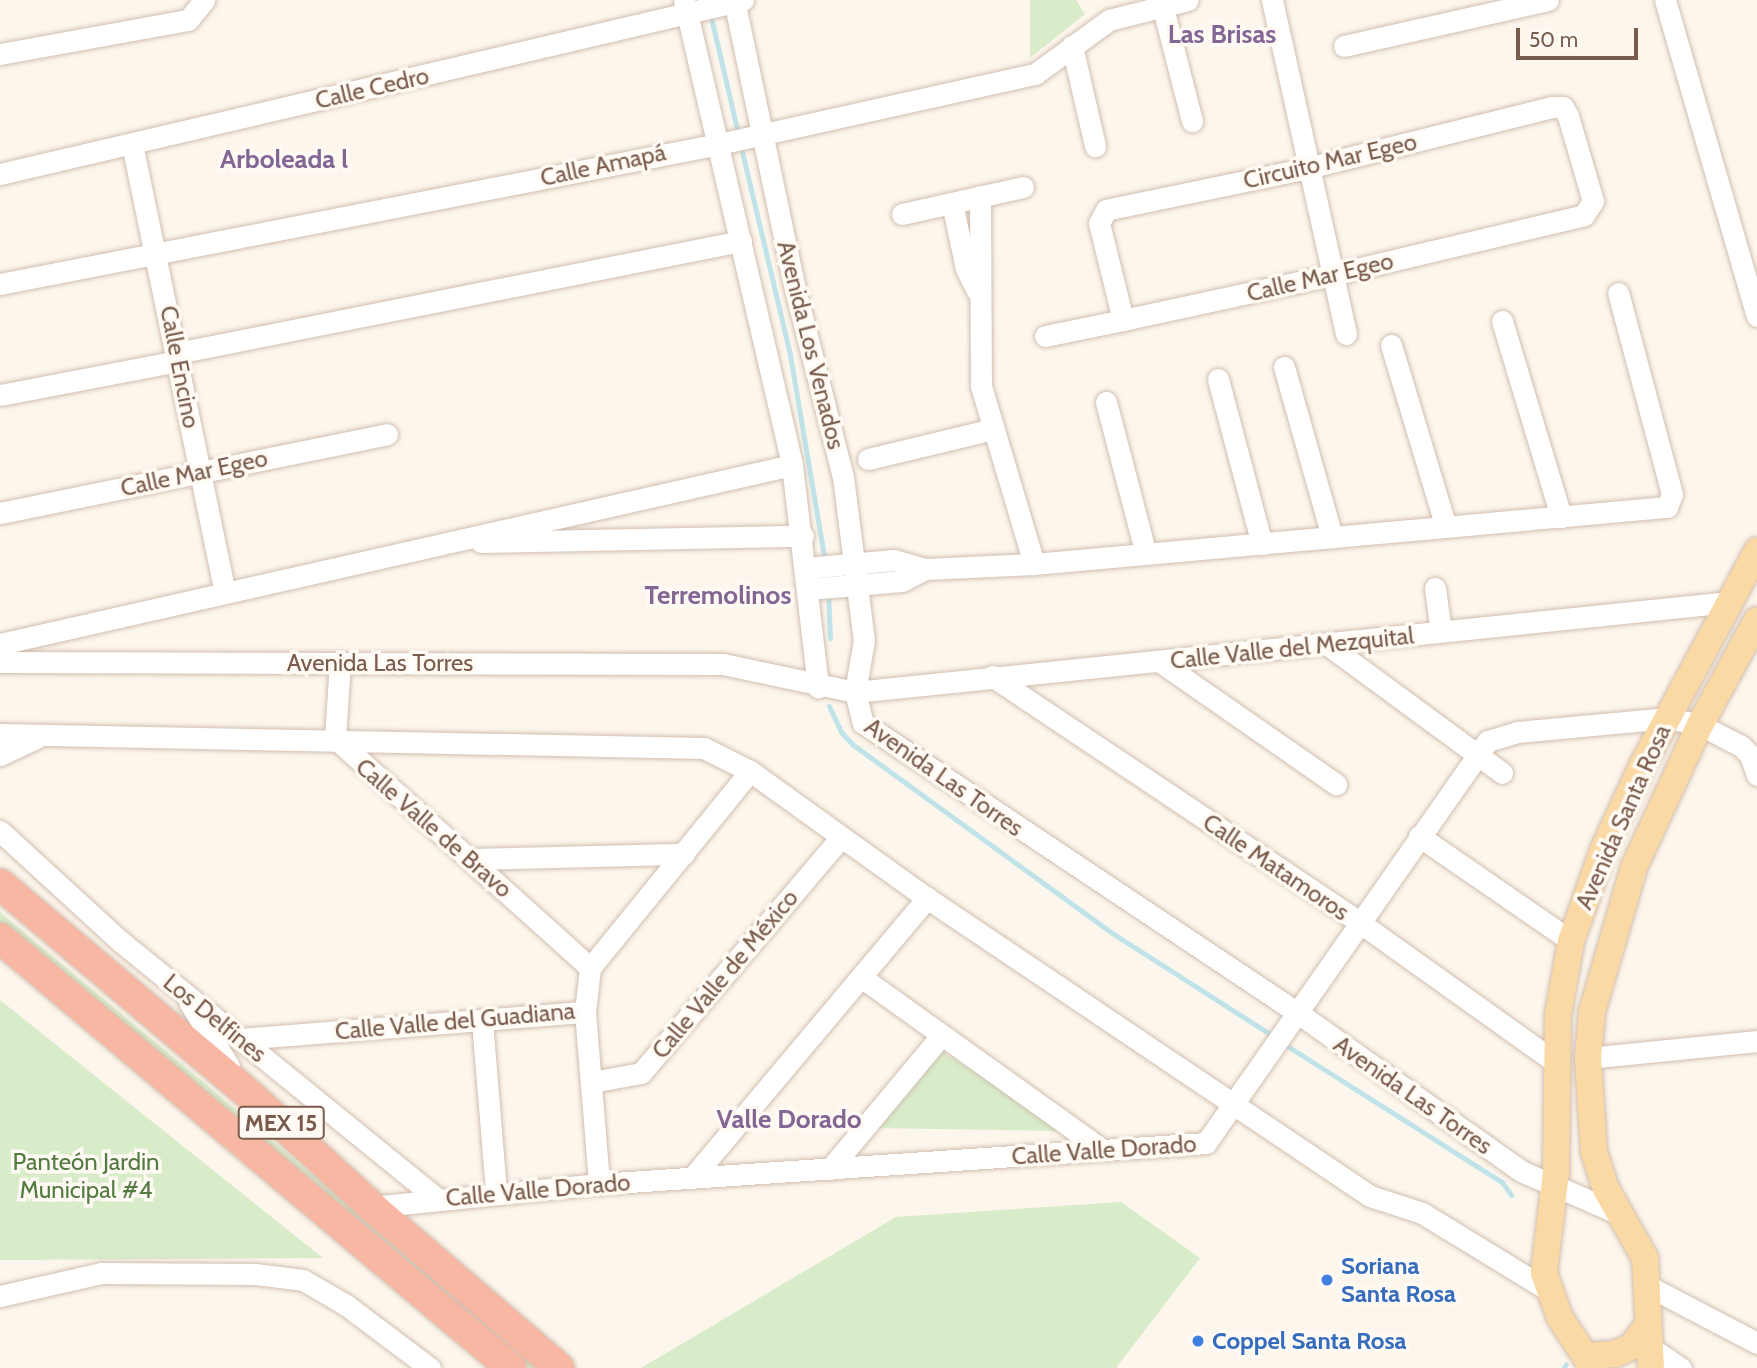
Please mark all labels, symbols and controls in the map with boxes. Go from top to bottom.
scale bar [1519,14,1642,58]
district label: Las Brisas [1168,19,1276,51]
text: 50 m [1529,27,1578,52]
street label: Calle Cedro [312,61,432,115]
street label: Circuito Mar Egeo [1240,127,1420,195]
street label: Calle Amapá [538,138,668,192]
district label: Arboleada l [220,144,348,176]
street label: Avenida Los Venados [771,238,851,452]
street label: Calle Mar Egeo [1244,246,1396,308]
street label: Calle Encino [154,303,206,431]
street label: Calle Mar Egeo [118,443,270,503]
district label: Terremolinos [645,580,791,612]
street label: Calle Valle del Mezquital [1169,621,1415,675]
street label: Avenida Las Torres [287,649,473,677]
street label: Avenida Las Torres [859,712,1029,842]
street label: Avenida Santa Rosa [1569,720,1677,914]
street label: Calle Valle de Bravo [350,752,518,904]
street label: Calle Matamoros [1197,808,1355,926]
street label: Calle Valle de México [646,884,804,1064]
street label: Los Delfines [158,968,272,1068]
street label: Calle Valle del Guadiana [334,996,576,1046]
street label: Avenida Las Torres [1328,1030,1498,1160]
road number: MEX 15 [237,1104,325,1142]
district label: Valle Dorado [716,1104,862,1136]
street label: Calle Valle Dorado [1011,1129,1197,1171]
park label: Panteón Jardin Municipal #4 [13,1148,159,1204]
street label: Calle Valle Dorado [444,1168,632,1212]
place label: Soriana Santa Rosa [1341,1252,1456,1308]
marker: Soriana Santa Rosa [1319,1272,1335,1288]
place label: Coppel Santa Rosa [1212,1327,1407,1355]
marker: Coppel Santa Rosa [1190,1333,1206,1349]

